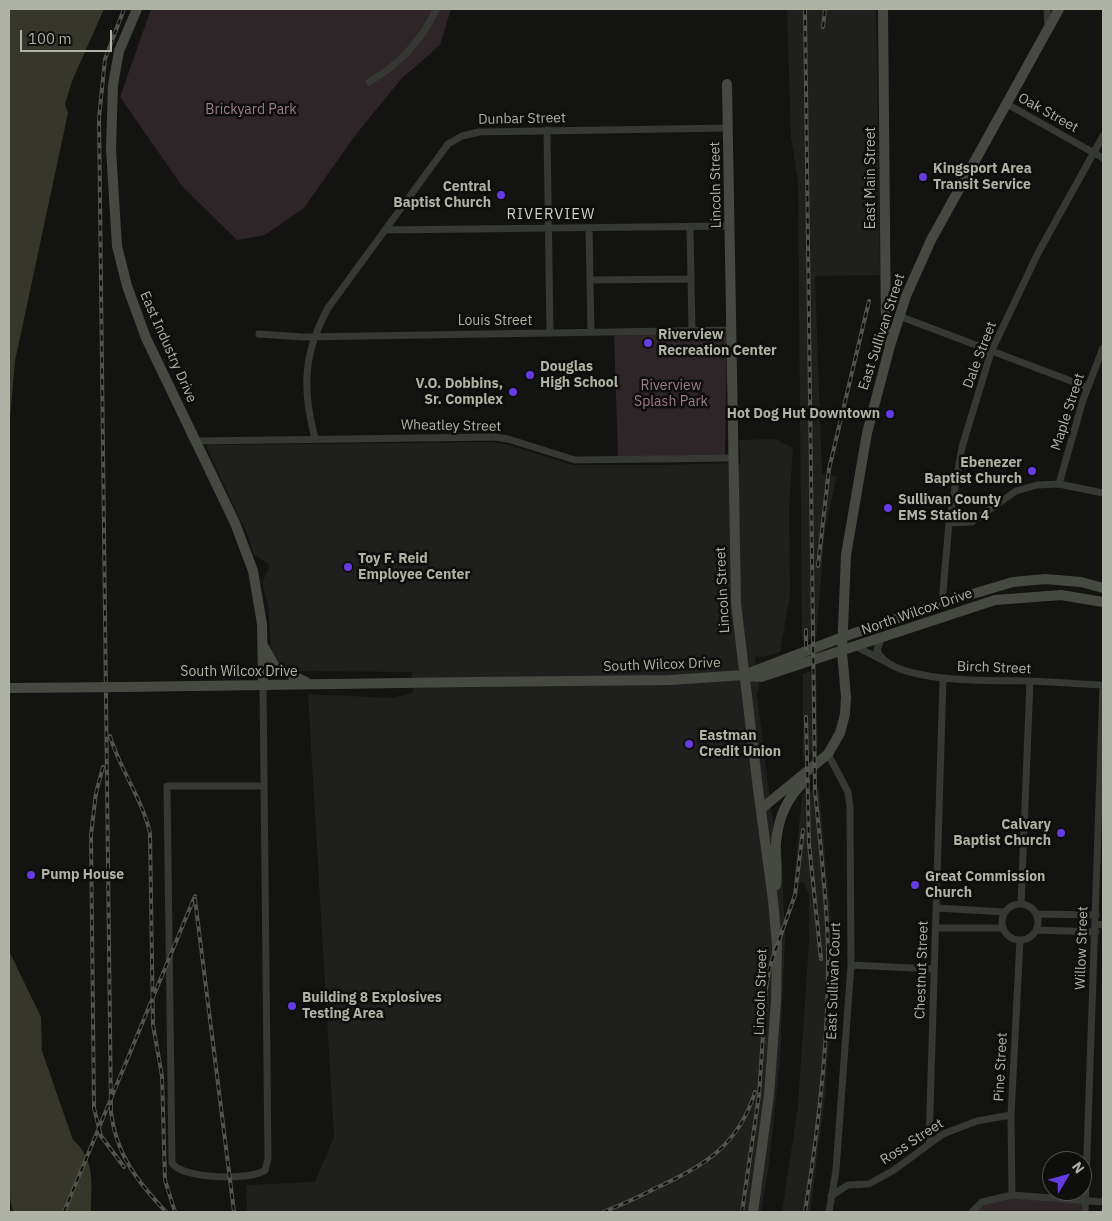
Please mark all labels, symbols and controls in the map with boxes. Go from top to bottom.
scale bar [22,20,115,52]
text: 100 m [28,29,72,48]
street label: Oak Street [1015,90,1081,136]
park label: Brickyard Park [205,102,297,118]
street label: Dunbar Street [478,110,566,128]
street label: East Main Street [863,127,879,229]
street label: Lincoln Street [707,141,725,229]
place label: Kingsport Area Transit Service [933,161,1032,193]
marker: Kingsport Area Transit Service [917,171,929,183]
place label: Central Baptist Church [393,179,491,212]
marker: Central Baptist Church [495,189,507,201]
district label: RIVERVIEW [505,206,597,224]
street label: East Sullivan Street [855,272,909,392]
street label: East Industry Drive [136,289,200,405]
street label: Louis Street [458,313,532,329]
street label: Dale Street [960,319,1000,391]
place label: Riverview Recreation Center [658,327,777,360]
marker: Riverview Recreation Center [642,337,654,349]
place label: Douglas High School [540,359,618,392]
marker: Douglas High School [524,369,536,381]
street label: Maple Street [1048,371,1088,453]
place label: V.O. Dobbins, Sr. Complex [416,376,503,408]
park label: Riverview Splash Park [634,378,708,411]
marker: V.O. Dobbins, Sr. Complex [507,386,519,398]
place label: Hot Dog Hut Downtown [727,406,880,422]
marker: Hot Dog Hut Downtown [884,408,896,420]
street label: Wheatley Street [401,417,501,435]
place label: Ebenezer Baptist Church [924,455,1022,488]
marker: Ebenezer Baptist Church [1026,465,1038,477]
place label: Sullivan County EMS Station 4 [898,492,1001,524]
marker: Sullivan County EMS Station 4 [882,502,894,514]
street label: Lincoln Street [712,546,734,634]
place label: Toy F. Reid Employee Center [358,551,470,584]
marker: Toy F. Reid Employee Center [342,561,354,573]
street label: North Wilcox Drive [859,585,975,639]
street label: South Wilcox Drive [603,655,721,675]
street label: Birch Street [957,658,1031,678]
street label: South Wilcox Drive [180,664,298,680]
place label: Eastman Credit Union [699,728,781,760]
marker: Eastman Credit Union [683,738,695,750]
place label: Calvary Baptist Church [953,817,1051,850]
marker: Calvary Baptist Church [1055,827,1067,839]
place label: Pump House [41,867,124,883]
marker: Pump House [25,869,37,881]
place label: Great Commission Church [925,869,1045,902]
marker: Great Commission Church [909,879,921,891]
street label: Willow Street [1072,906,1092,990]
street label: Chestnut Street [912,920,932,1020]
street label: East Sullivan Court [824,922,844,1040]
street label: Lincoln Street [751,948,771,1036]
place label: Building 8 Explosives Testing Area [302,990,442,1022]
marker: Building 8 Explosives Testing Area [286,1000,298,1012]
street label: Pine Street [991,1032,1011,1102]
street label: Ross Street [877,1115,947,1169]
north arrow [1042,1151,1092,1201]
text: N [1068,1158,1088,1177]

